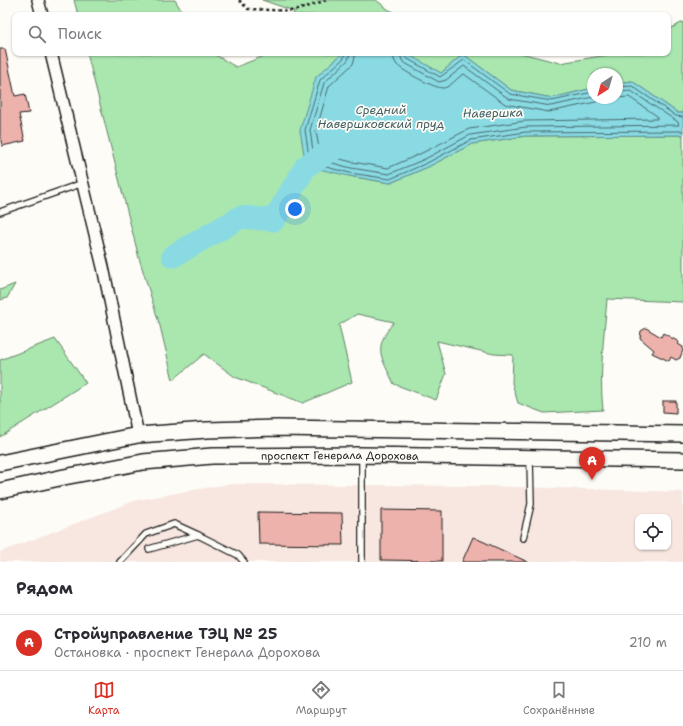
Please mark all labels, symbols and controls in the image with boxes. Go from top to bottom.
search box [12,12,671,56]
icon: search [26,23,48,45]
text: Поиск [58,24,102,44]
north arrow [587,68,623,104]
water label: Средний Навершковский пруд [318,102,445,132]
water label: Навершка [463,104,523,122]
your location [285,199,305,219]
pin: A [579,447,605,480]
street label: проспект Генерала Дорохова [261,448,419,464]
map controls [635,514,671,550]
button: locate [635,514,671,550]
text: Рядом [16,577,73,599]
text: Стройуправление ТЭЦ № 25 [54,624,277,644]
text: A [24,634,34,651]
text: 210 m [629,634,667,651]
text: Остановка · проспект Генерала Дорохова [54,644,320,661]
tab: Карта [88,679,120,718]
tab: Маршрут [296,679,347,718]
tab: Сохранённые [523,679,595,718]

